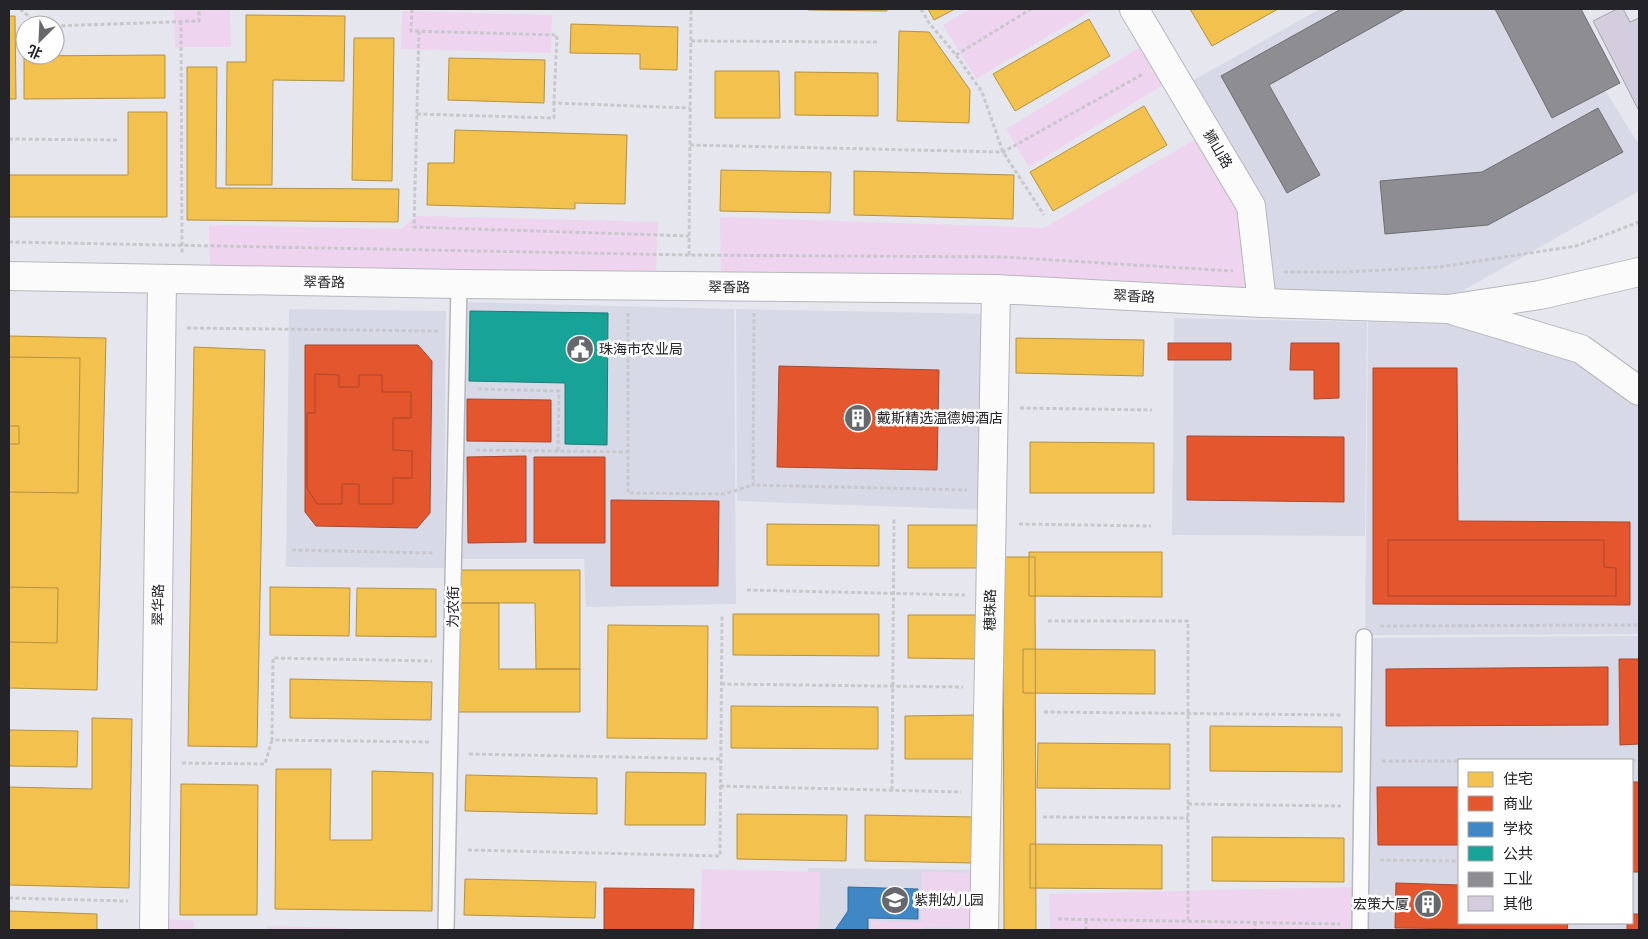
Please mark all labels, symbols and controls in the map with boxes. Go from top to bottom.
north arrow [15,15,65,65]
text: 北 [25,42,44,62]
street label: 狮山路 [1200,127,1236,171]
street label: 翠香路 [303,274,345,290]
street label: 翠香路 [708,279,750,295]
street label: 翠香路 [1113,287,1155,305]
public building icon: 珠海市农业局 [565,334,595,364]
place label: 珠海市农业局 [599,341,683,357]
building icon: 戴斯精选温德姆酒店 [843,403,873,433]
place label: 戴斯精选温德姆酒店 [877,410,1003,426]
street label: 翠华路 [150,584,166,626]
street label: 为农街 [445,586,461,628]
street label: 穗珠路 [982,589,998,631]
legend [1458,759,1633,924]
text: 住宅 [1503,771,1533,787]
text: 商业 [1503,796,1533,812]
text: 学校 [1503,820,1533,837]
text: 公共 [1503,846,1533,862]
text: 工业 [1503,871,1533,887]
school or university icon: 紫荆幼儿园 [880,885,910,915]
building icon: 宏策大厦 [1413,889,1443,919]
place label: 紫荆幼儿园 [914,892,984,908]
place label: 宏策大厦 [1353,896,1409,912]
text: 其他 [1503,896,1533,912]

